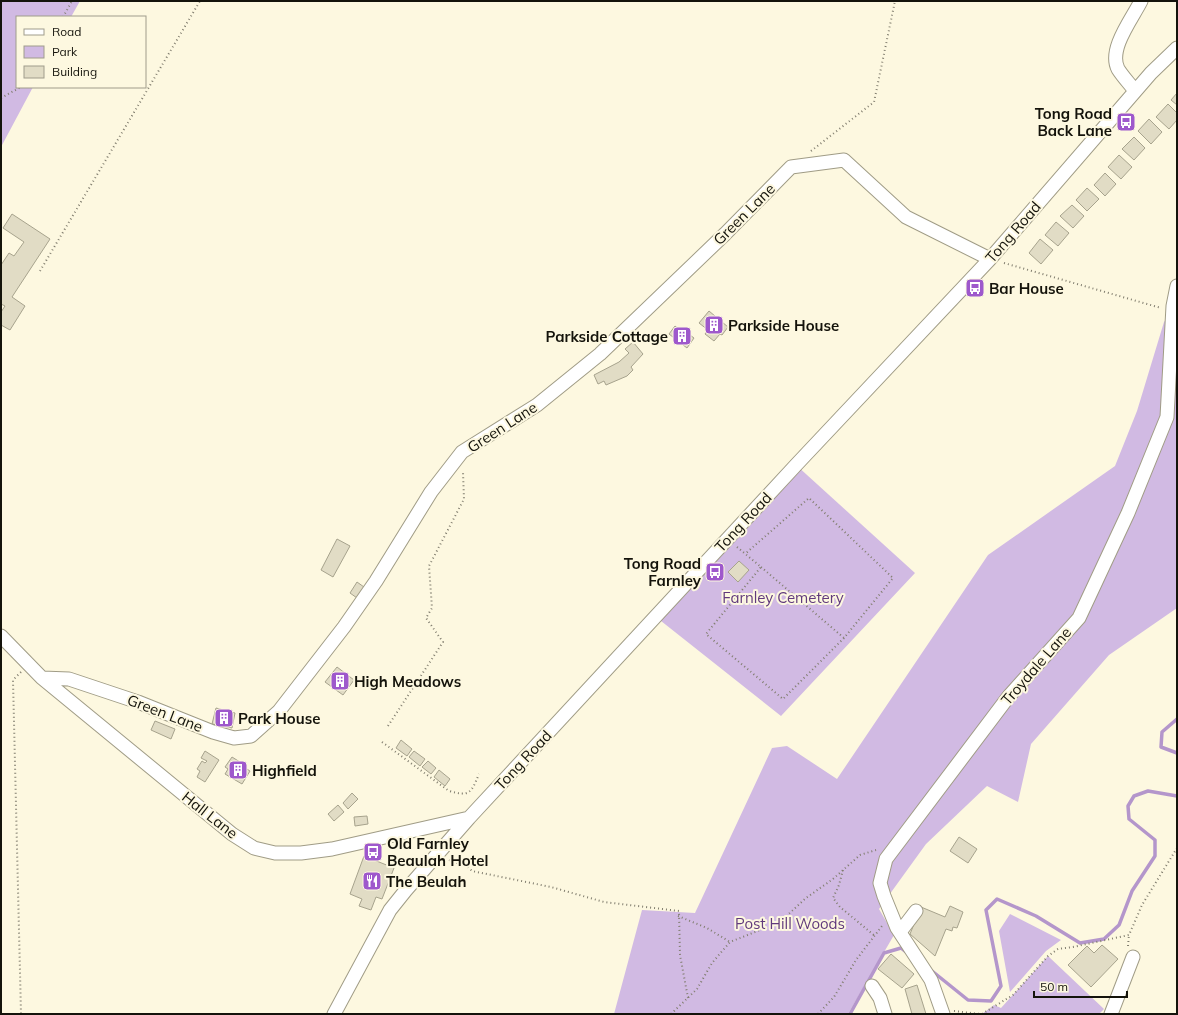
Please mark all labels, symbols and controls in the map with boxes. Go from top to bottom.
legend [16,16,146,88]
text: Road [52,24,81,39]
text: Park [52,44,78,59]
text: Building [52,64,97,79]
place label: Tong Road Back Lane [1035,104,1112,140]
bus stop icon: Tong Road Back Lane [1115,111,1137,133]
street label: Green Lane [709,179,779,249]
street label: Tong Road [981,197,1045,267]
bus stop icon: Bar House [964,277,986,299]
place label: Bar House [989,279,1064,298]
building icon: Parkside House [703,314,725,336]
place label: Parkside House [728,316,839,335]
building icon: Parkside Cottage [671,325,693,347]
place label: Parkside Cottage [546,327,668,346]
street label: Green Lane [464,397,540,457]
street label: Tong Road [710,488,776,556]
place label: Tong Road Farnley [624,554,702,590]
bus stop icon: Tong Road Farnley [704,561,726,583]
park label: Farnley Cemetery [722,588,844,607]
street label: Troydale Lane [997,623,1075,709]
building icon: High Meadows [329,670,351,692]
place label: High Meadows [354,672,461,691]
street label: Green Lane [125,690,205,736]
building icon: Park House [213,707,235,729]
place label: Park House [238,709,320,728]
street label: Tong Road [490,726,556,794]
building icon: Highfield [227,759,249,781]
place label: Highfield [252,761,317,780]
street label: Hall Lane [178,787,242,843]
place label: Old Farnley Beaulah Hotel [387,834,488,870]
bus stop icon: Old Farnley Beaulah Hotel [362,841,384,863]
restaurant icon: The Beulah [361,870,383,892]
place label: The Beulah [386,872,466,891]
park label: Post Hill Woods [735,914,845,933]
scale bar [1034,973,1127,999]
text: 50 m [1040,979,1068,994]

